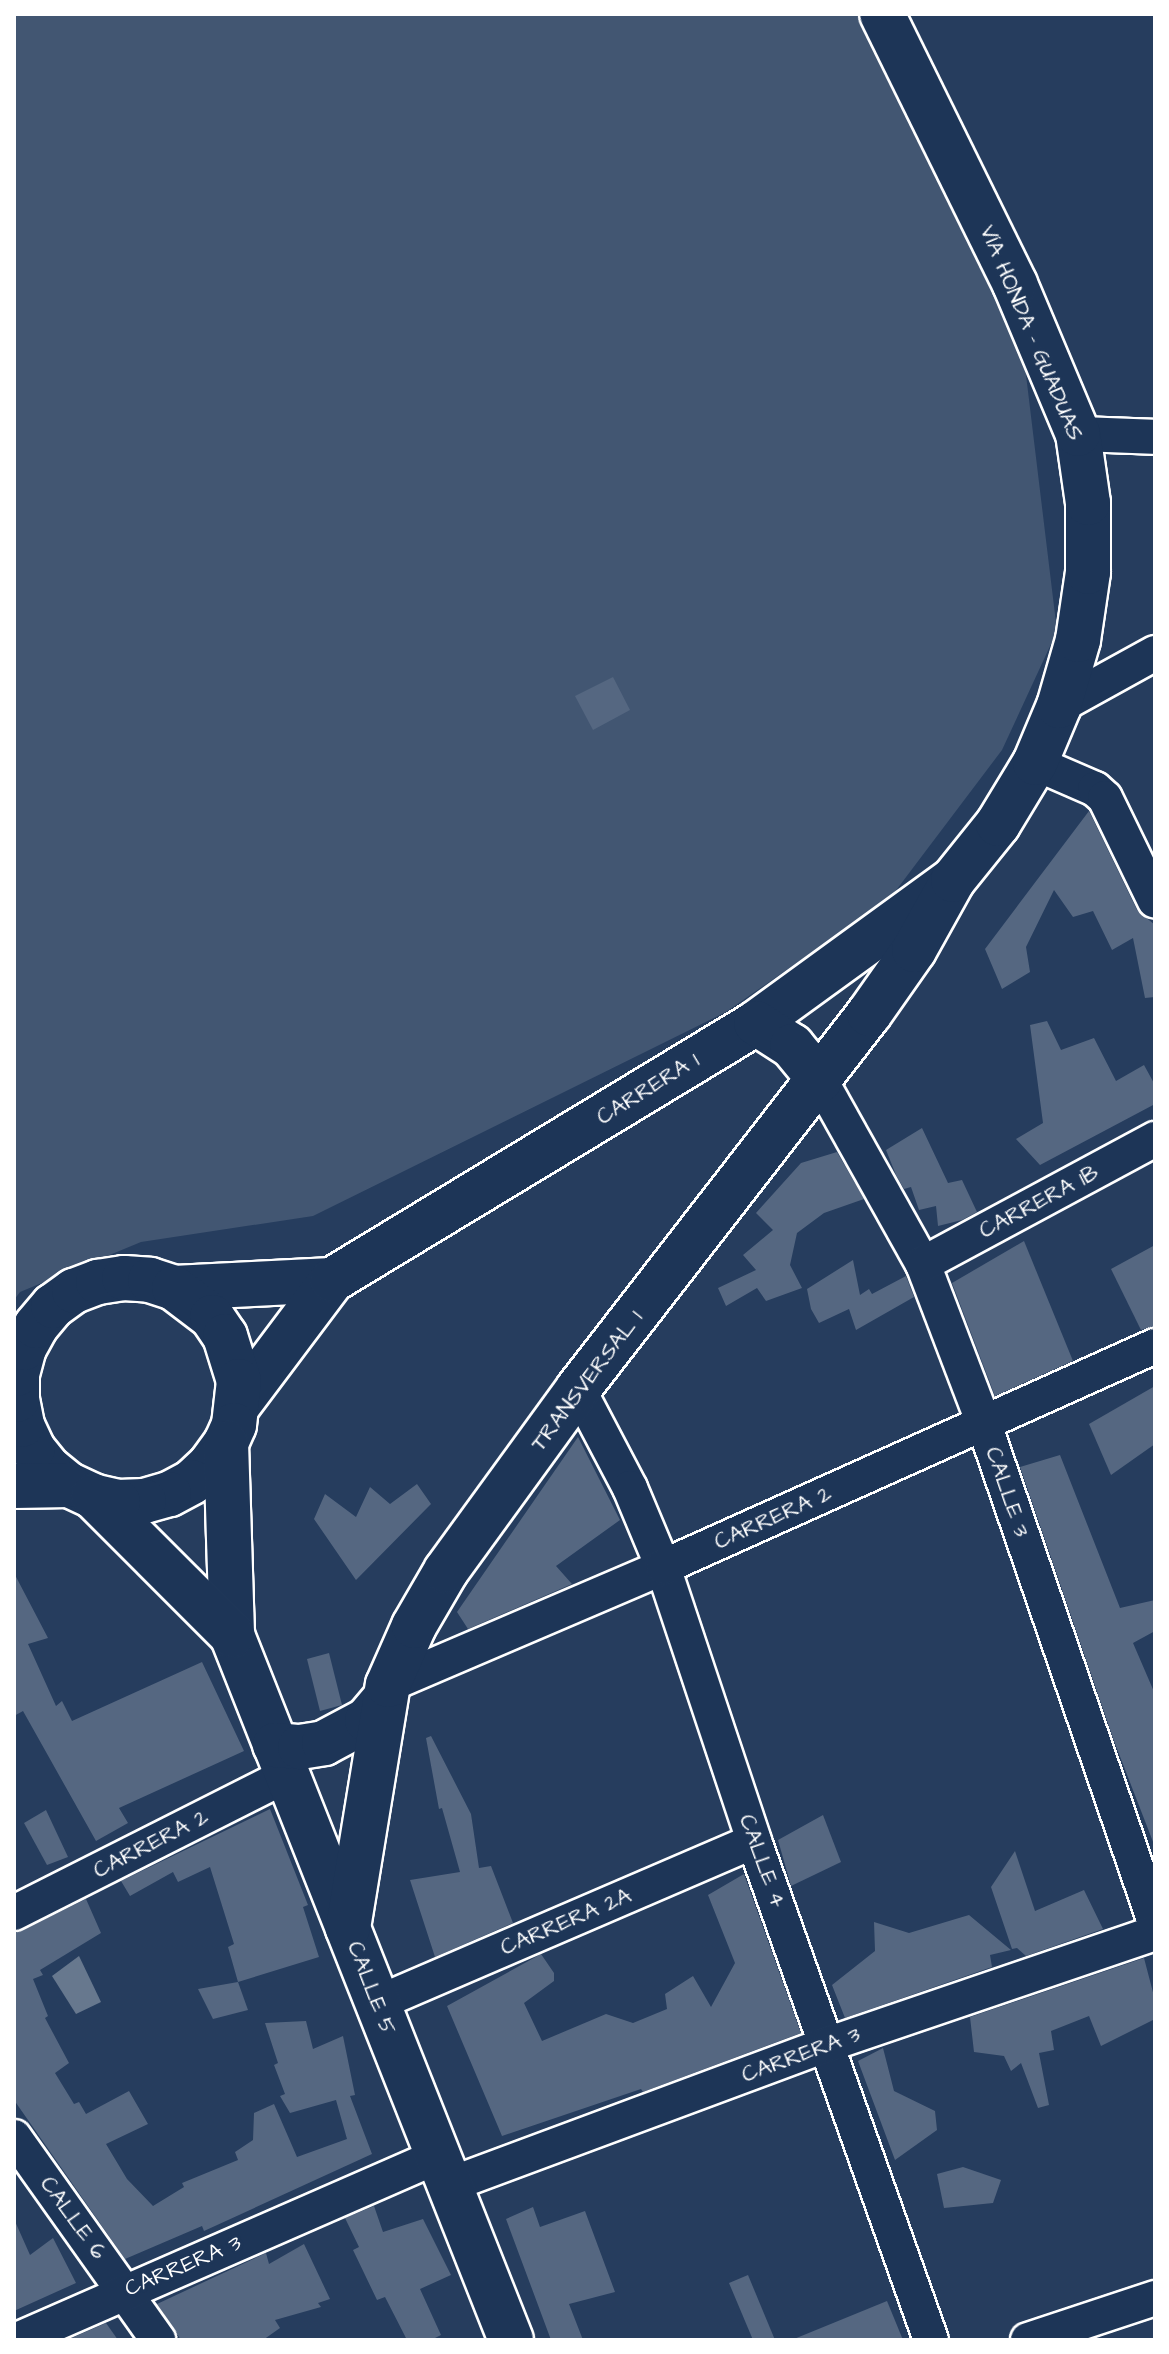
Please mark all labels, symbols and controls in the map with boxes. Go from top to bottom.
street label: VÍA HONDA - GUADUAS [974,221,1088,445]
street label: CARRERA 1 [592,1047,704,1131]
street label: CARRERA 1B [975,1160,1103,1244]
street label: TRANSVERSAL 1 [526,1306,648,1456]
street label: CALLE 3 [979,1444,1035,1540]
street label: CARRERA 2 [710,1480,836,1556]
street label: CARRERA 2 [89,1804,213,1884]
street label: CALLE 4 [733,1811,791,1911]
street label: CARRERA 2A [497,1883,635,1961]
street label: CALLE 5 [341,1938,401,2038]
street label: CARRERA 3 [738,2021,864,2089]
street label: CALLE 6 [34,2172,112,2264]
street label: CARRERA 3 [121,2230,245,2302]

